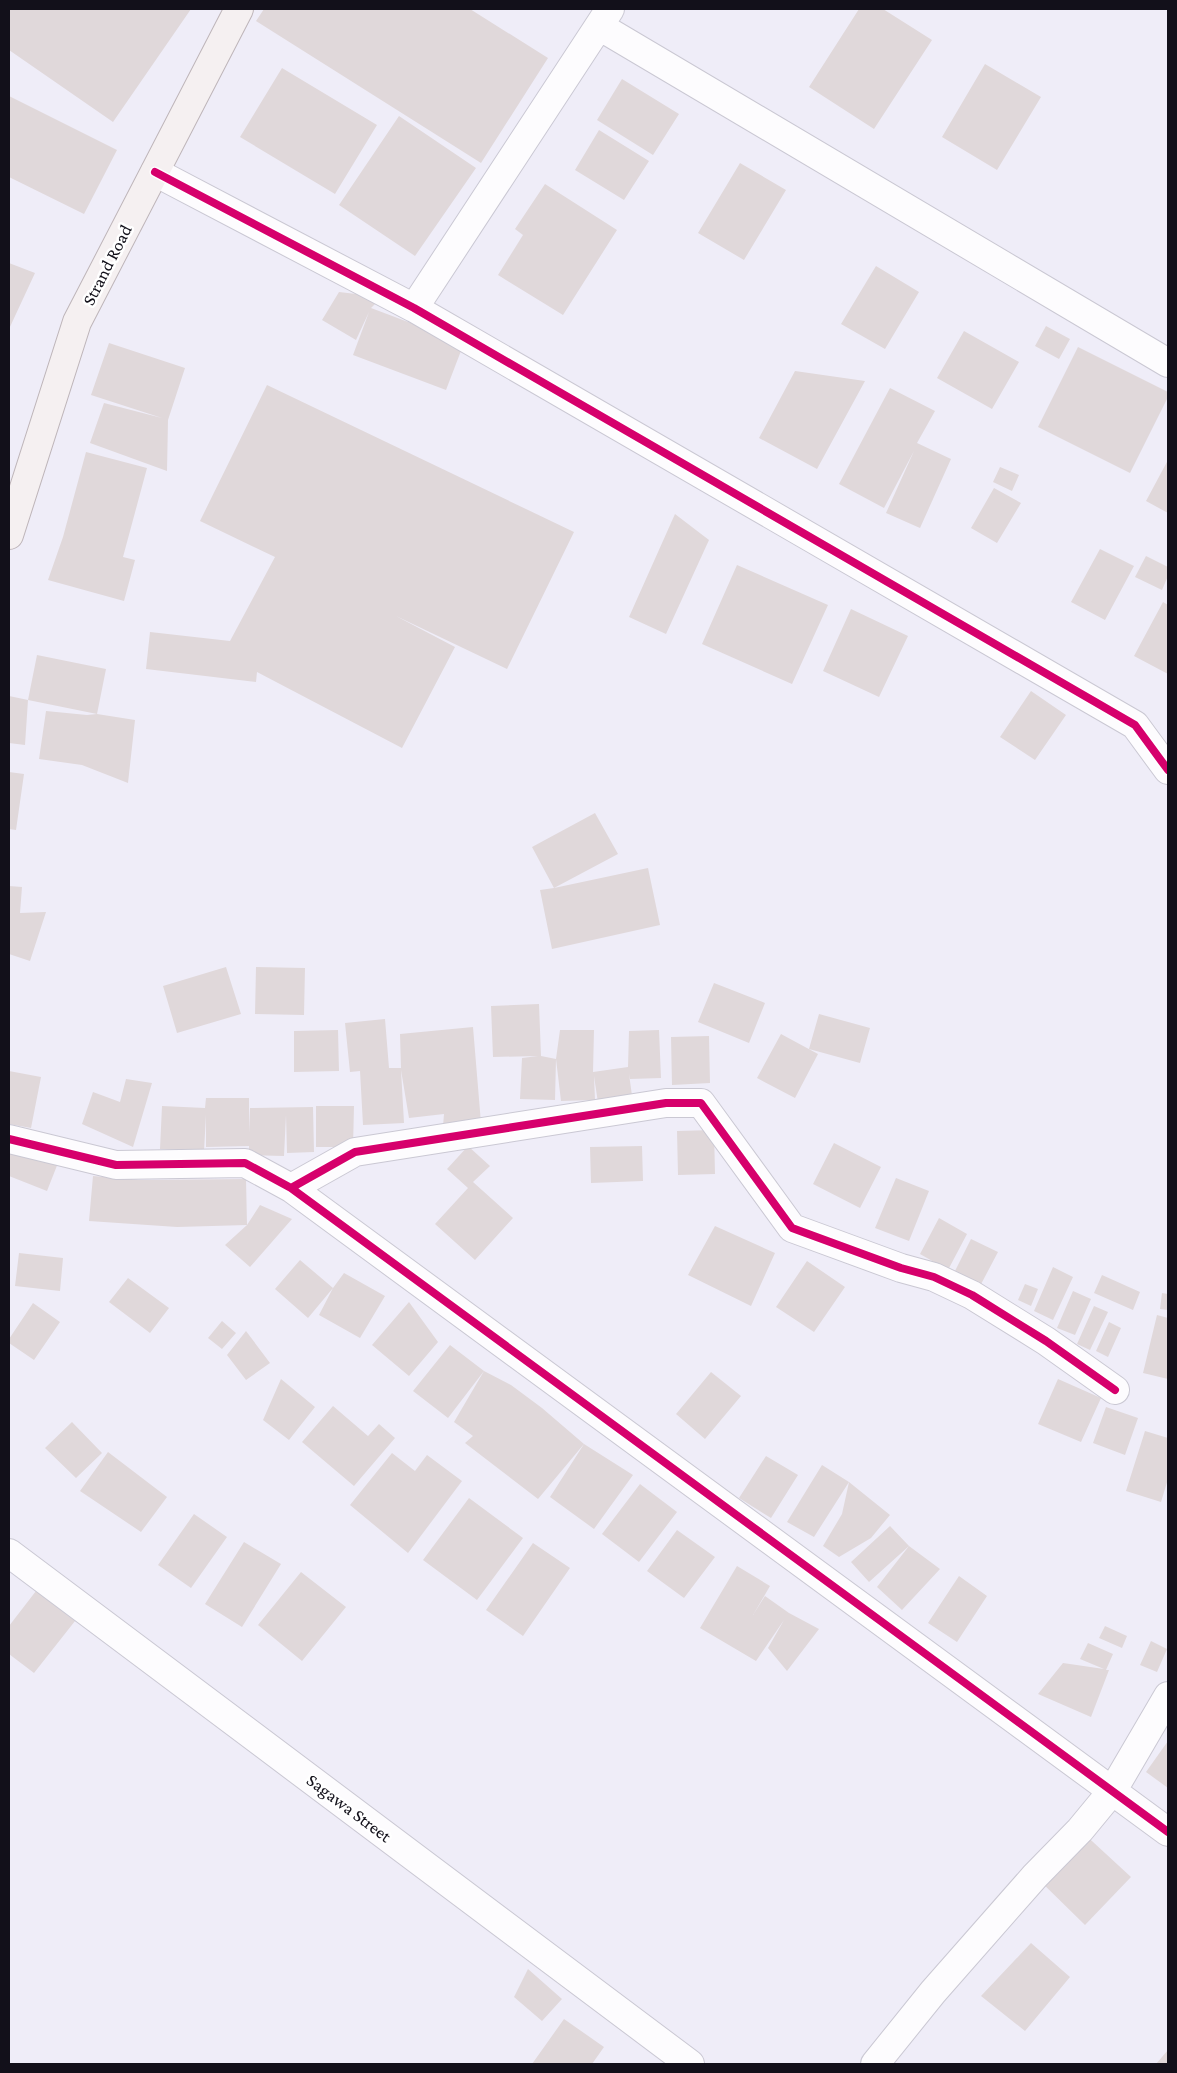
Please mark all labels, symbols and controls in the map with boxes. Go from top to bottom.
street label: Strand Road [78,221,136,309]
street label: Sagawa Street [303,1770,396,1847]

